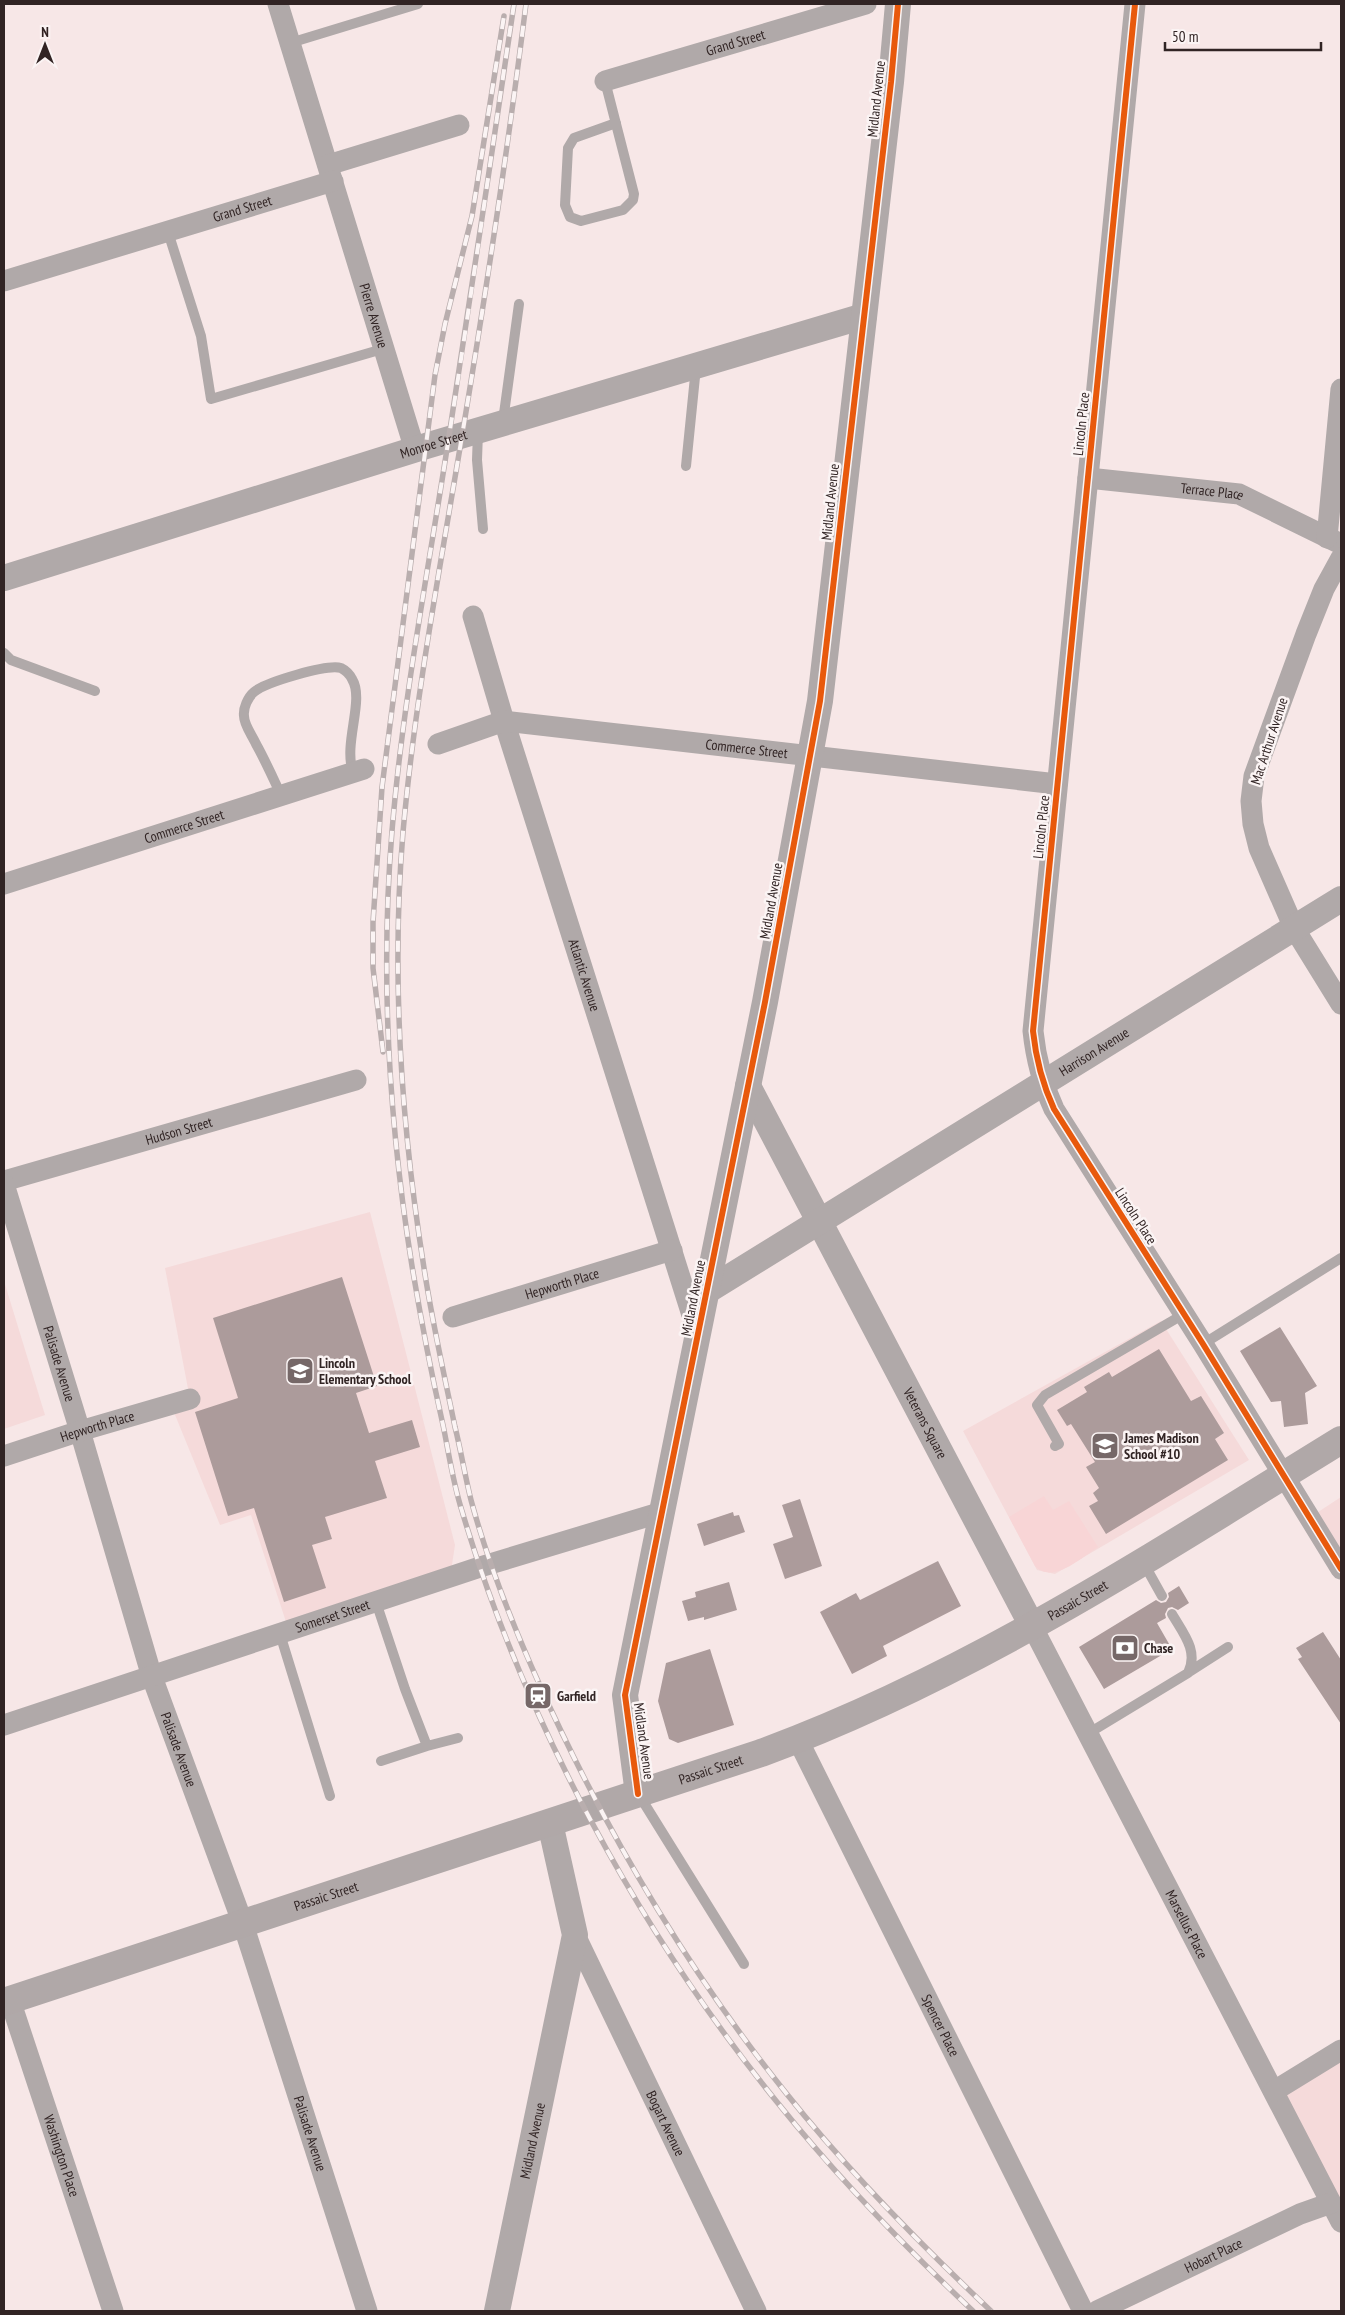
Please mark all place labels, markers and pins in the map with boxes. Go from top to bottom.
place label: Lincoln Elementary School [319,1354,412,1388]
school or university icon: Lincoln Elementary School [285,1356,315,1386]
place label: James Madison School #10 [1123,1429,1199,1463]
school or university icon: James Madison School #10 [1090,1431,1120,1461]
bank icon: Chase [1110,1633,1140,1663]
place label: Chase [1144,1639,1173,1657]
station icon: Garfield [523,1681,553,1711]
place label: Garfield [557,1687,596,1705]

